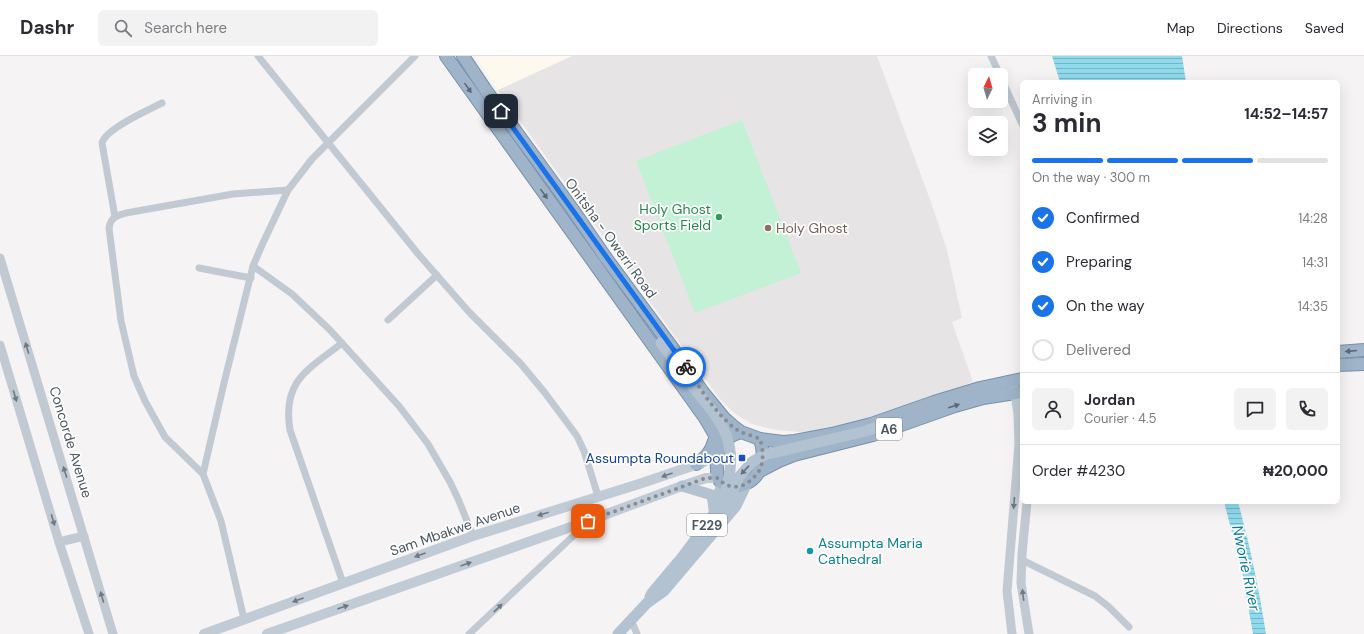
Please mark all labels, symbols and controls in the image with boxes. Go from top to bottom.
search box [98,10,378,46]
text: Dashr [20,15,74,40]
icon: search [112,17,134,39]
text: Search here [144,18,227,38]
text: Map [1167,19,1195,37]
text: Directions [1217,19,1283,37]
text: Saved [1305,19,1344,37]
north arrow [968,68,1008,108]
map controls [968,68,1008,156]
one-way arrow [464,82,472,93]
text: Arriving in [1032,91,1092,108]
pin [484,94,518,128]
icon: home [490,100,512,122]
text: 14:52–14:57 [1244,104,1328,124]
text: 3 min [1032,106,1101,140]
button: layers [968,116,1008,156]
text: On the way · 300 m [1032,169,1150,186]
street label: Onitsha - Owerri Road [561,174,661,302]
one-way arrow [540,188,548,199]
place label: Holy Ghost Sports Field [634,200,711,234]
icon: check [1032,207,1054,229]
text: Confirmed [1066,208,1140,228]
text: 14:28 [1298,210,1328,227]
marker: Holy Ghost Sports Field [714,212,724,222]
place label: Holy Ghost [776,219,848,237]
marker: Holy Ghost [763,223,773,233]
icon: check [1032,251,1054,273]
text: Preparing [1066,252,1132,272]
text: 14:31 [1302,254,1328,271]
icon: check [1032,295,1054,317]
text: On the way [1066,296,1145,316]
text: 14:35 [1298,298,1328,315]
text: Delivered [1066,340,1131,360]
one-way arrow [24,341,30,353]
courier [666,347,706,387]
one-way arrow [1345,348,1357,355]
icon: bike [675,356,697,378]
street label: Concorde Avenue [45,384,97,500]
button: person [1032,388,1074,430]
button: chat [1234,388,1276,430]
button: phone [1286,388,1328,430]
one-way arrow [12,390,18,402]
text: Jordan [1084,390,1135,410]
one-way arrow [948,403,960,409]
text: Courier · 4.5 [1084,410,1157,427]
road number: A6 [876,418,902,440]
place label: Assumpta Roundabout [586,449,734,467]
marker: Assumpta Roundabout [737,453,747,463]
text: Order #4230 [1032,461,1125,481]
text: ₦20,000 [1263,461,1328,481]
one-way arrow [740,465,750,475]
one-way arrow [62,466,68,478]
one-way arrow [661,472,673,478]
one-way arrow [1010,497,1017,509]
street label: Sam Mbakwe Avenue [387,498,523,560]
pin [571,504,605,538]
icon: bag [577,510,599,532]
one-way arrow [537,511,549,517]
one-way arrow [50,514,56,526]
road number: F229 [687,514,727,536]
water label: Nworie River [1227,523,1265,613]
place label: Assumpta Maria Cathedral [818,534,923,568]
marker: Assumpta Maria Cathedral [805,546,815,556]
one-way arrow [413,553,425,559]
one-way arrow [460,561,472,567]
one-way arrow [1020,589,1026,601]
one-way arrow [99,590,105,602]
one-way arrow [291,597,303,603]
one-way arrow [493,603,503,613]
one-way arrow [338,604,350,610]

